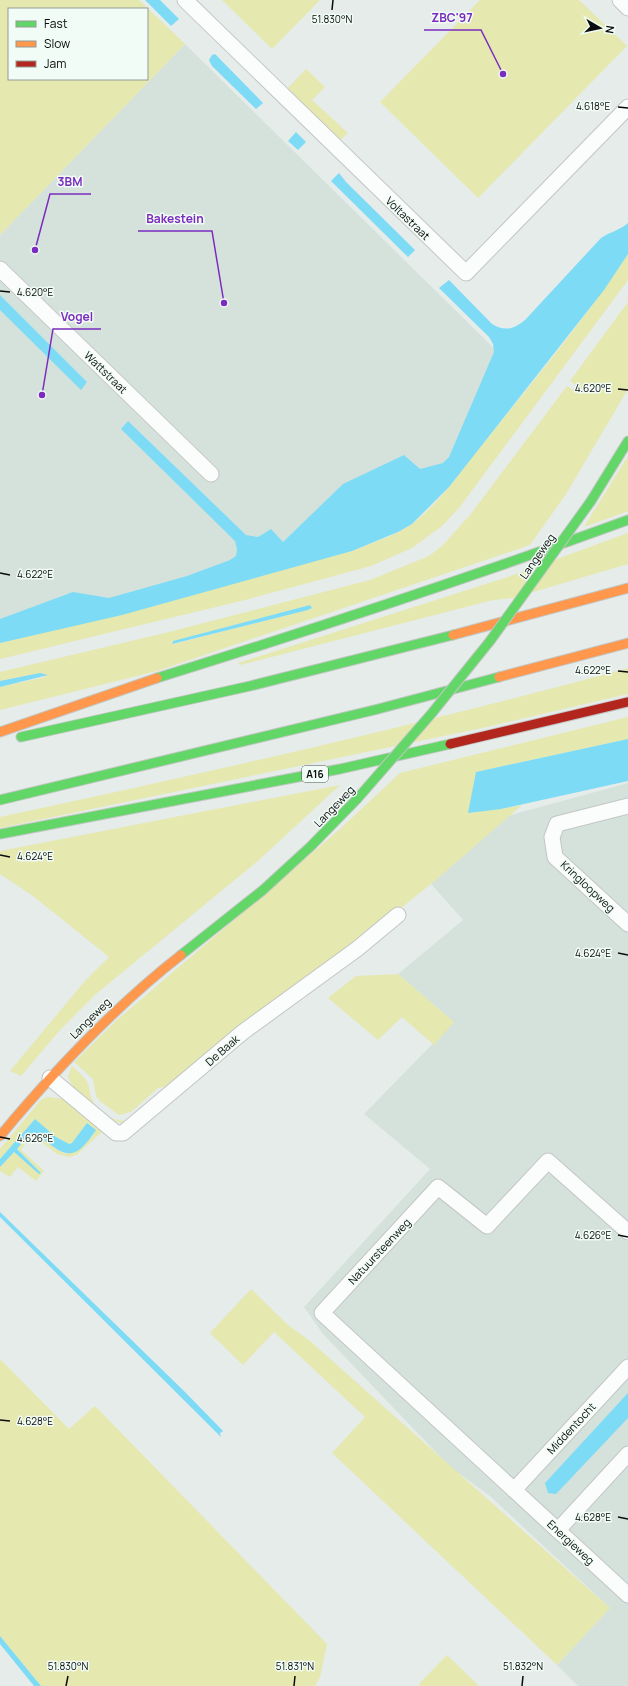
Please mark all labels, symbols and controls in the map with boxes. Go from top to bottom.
callout: ZBC'97 [424,6,481,30]
legend [8,8,148,80]
north arrow [580,8,620,48]
text: ZBC'97 [431,9,473,26]
text: 51.830°N [312,12,352,26]
text: Fast [44,15,68,32]
text: N [602,25,618,35]
text: Slow [44,35,70,52]
text: Jam [44,55,66,72]
text: 4.618°E [576,99,610,113]
callout: 3BM [50,170,91,194]
text: 3BM [58,173,82,190]
street label: Voltastraat [383,193,433,243]
callout: Bakestein [138,207,212,231]
text: Bakestein [146,210,204,227]
text: 4.620°E [17,285,54,299]
callout: Vogel [53,305,101,329]
text: Vogel [61,308,93,325]
street label: Wattstraat [81,348,131,396]
text: 4.620°E [575,381,612,395]
street label: Langeweg [516,530,558,582]
text: 4.622°E [17,567,53,581]
text: 4.622°E [575,663,611,677]
road number: A16 [302,766,328,782]
street label: Langeweg [310,782,358,830]
text: 4.624°E [17,849,53,863]
street label: Kringloopweg [558,857,618,915]
text: 4.624°E [575,946,611,960]
street label: Langeweg [66,994,114,1042]
street label: De Baak [202,1031,243,1069]
text: 4.626°E [17,1131,54,1145]
street label: Natuursteenweg [344,1215,414,1287]
text: 4.626°E [575,1228,612,1242]
street label: Middentocht [543,1399,599,1457]
text: 4.628°E [17,1414,53,1428]
text: 4.628°E [575,1510,611,1524]
street label: Energieweg [544,1516,598,1568]
text: 51.830°N [48,1659,88,1673]
text: 51.831°N [276,1659,314,1673]
text: 51.832°N [503,1659,543,1673]

